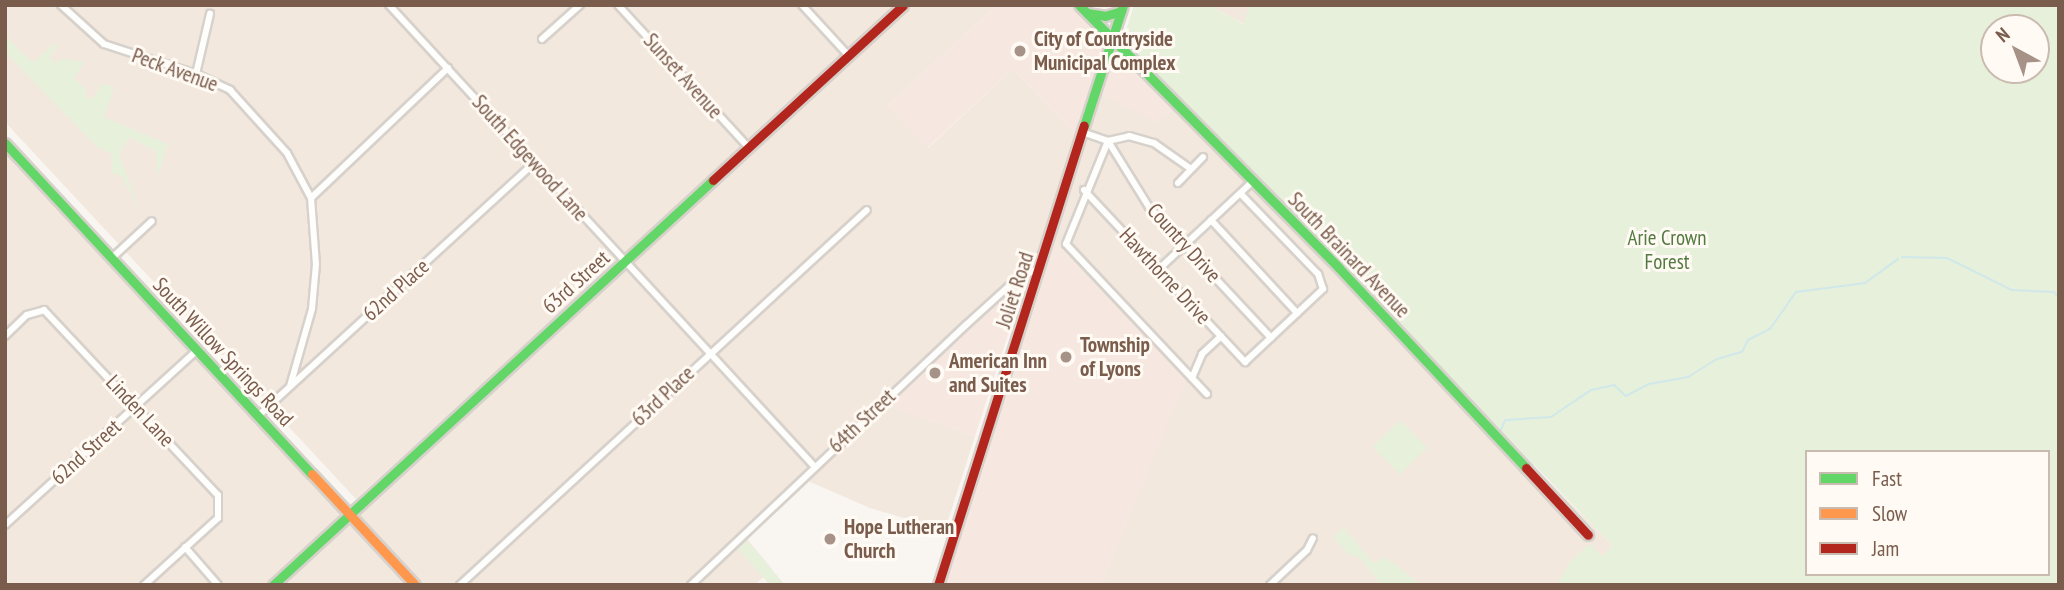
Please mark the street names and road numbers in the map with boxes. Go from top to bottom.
street label: Sunset Avenue [638,28,728,124]
street label: Peck Avenue [128,43,222,97]
street label: South Edgewood Lane [467,90,593,226]
street label: South Brainard Avenue [1283,187,1415,323]
street label: Country Drive [1142,198,1226,288]
street label: Hawthorne Drive [1114,223,1216,329]
street label: 63rd Street [537,245,615,319]
street label: Joliet Road [991,249,1039,331]
street label: 62nd Place [358,254,434,326]
street label: South Willow Springs Road [147,272,299,432]
street label: 63rd Place [626,361,700,431]
street label: Linden Lane [101,370,179,452]
street label: 64th Street [823,384,901,458]
street label: 62nd Street [46,414,126,490]

